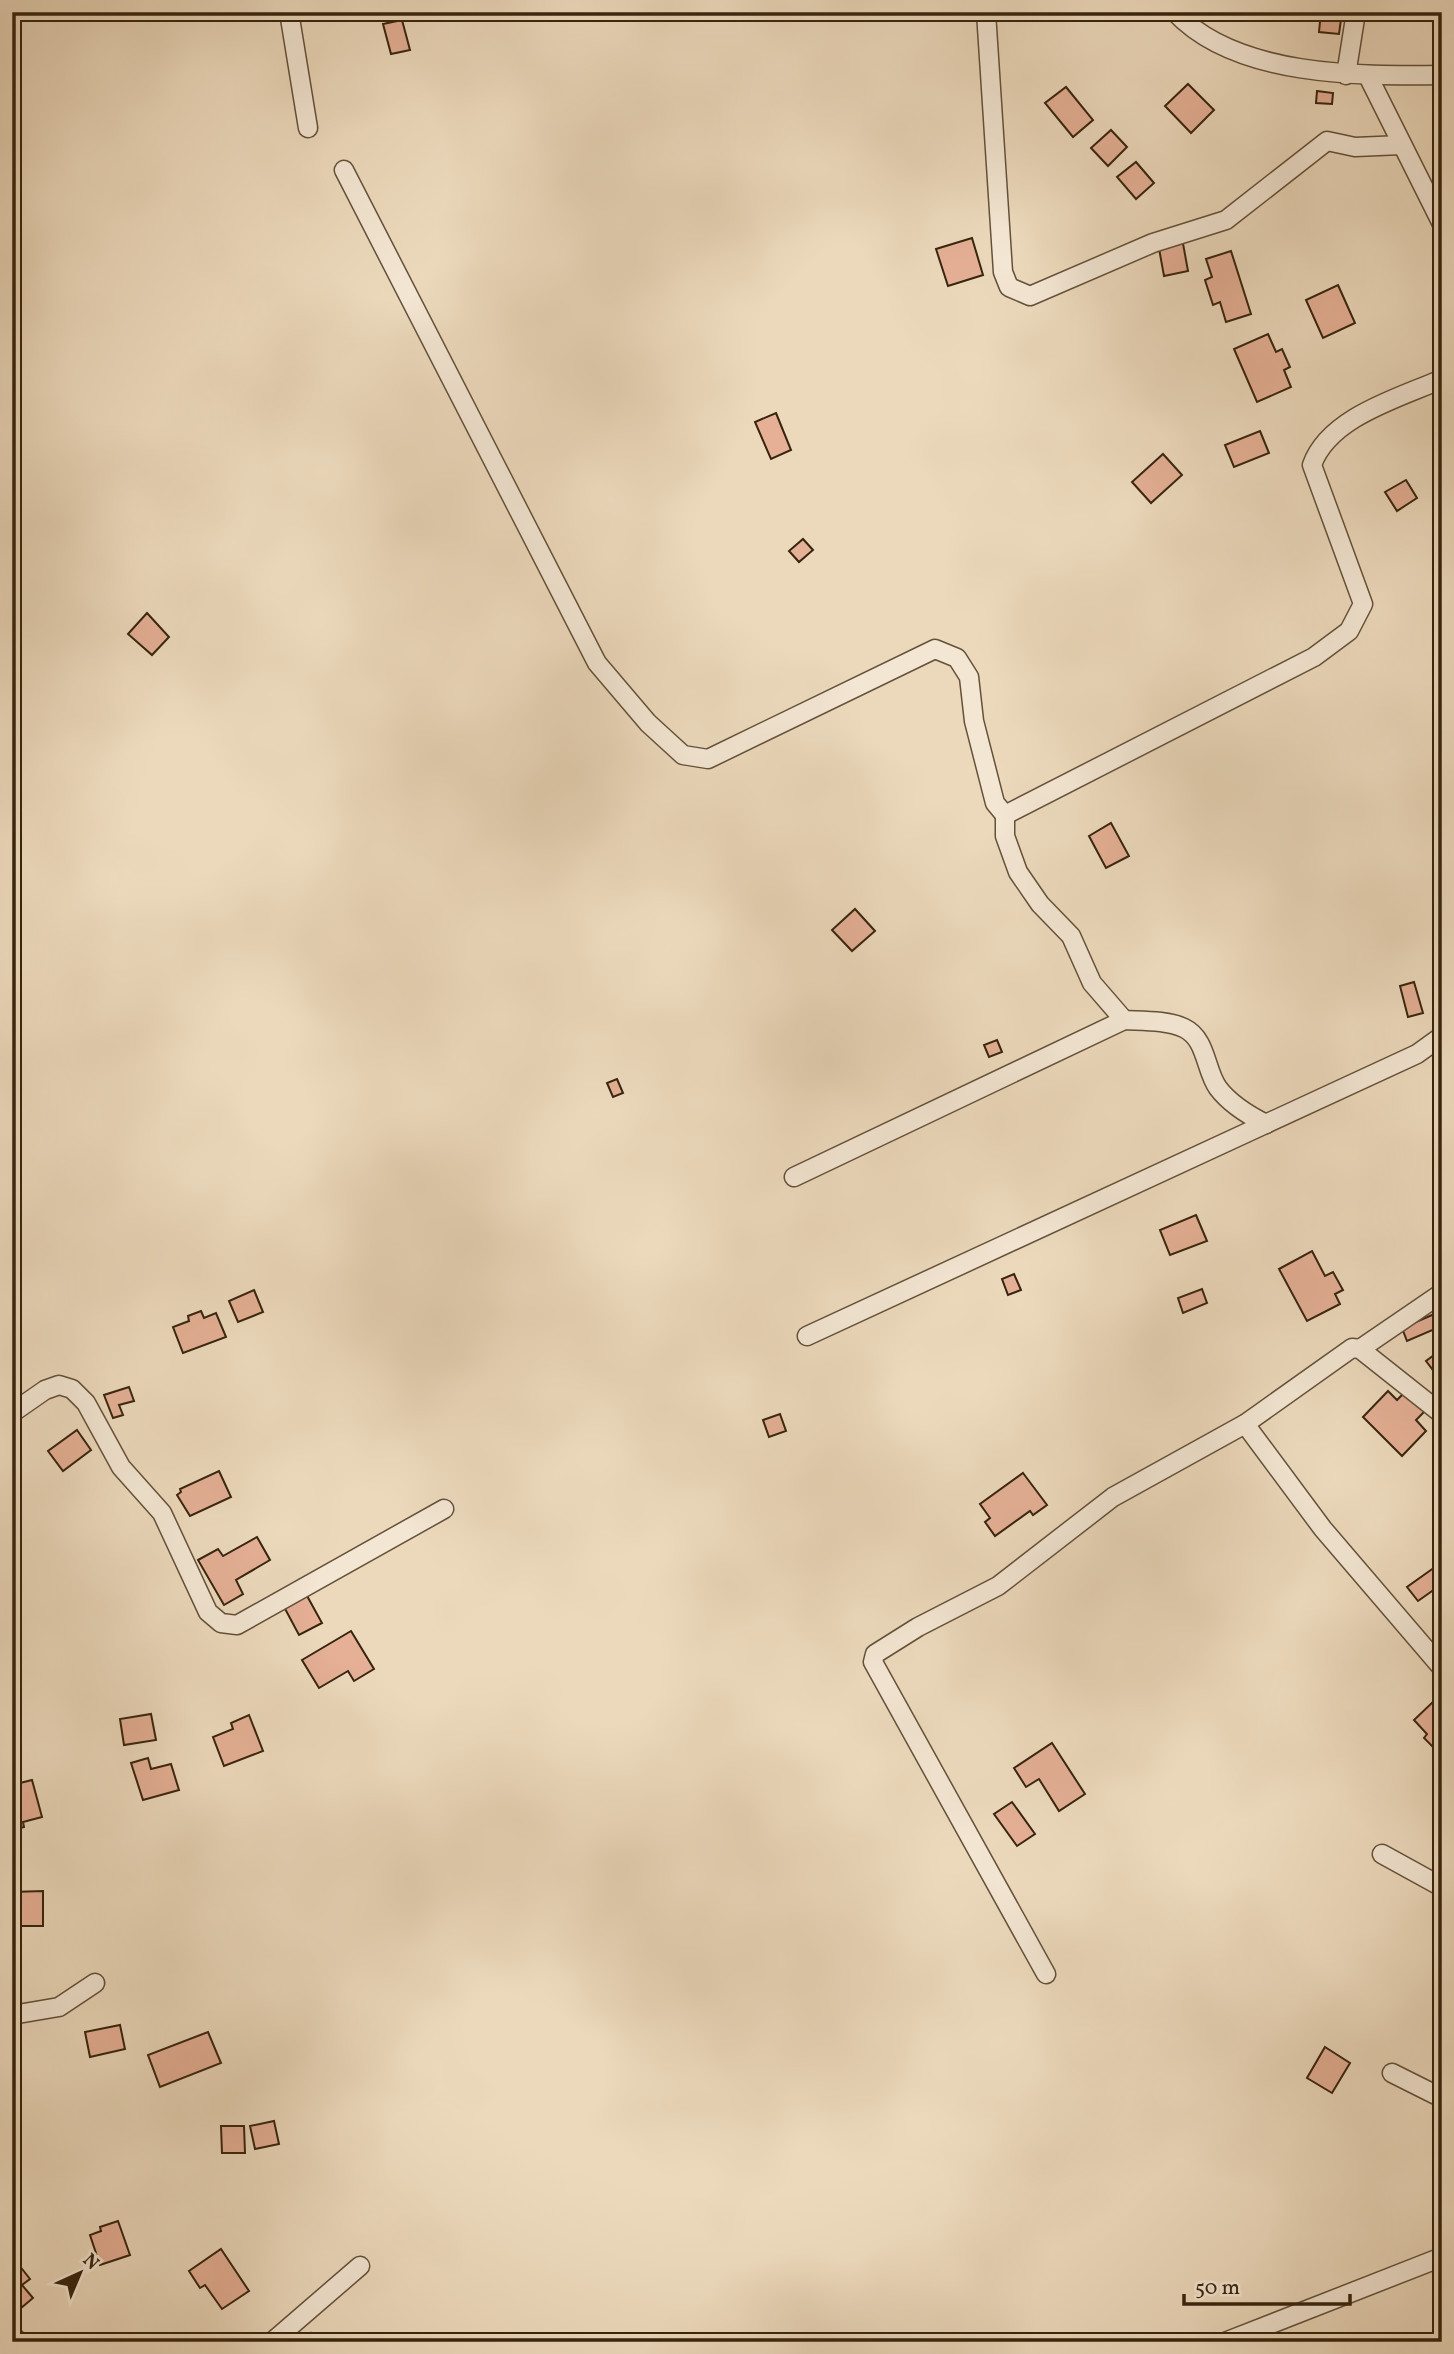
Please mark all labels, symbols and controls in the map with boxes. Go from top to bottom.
north arrow [46,2238,116,2308]
text: N [76,2248,105,2276]
scale bar [1184,2263,1351,2307]
text: 50 m [1195,2274,1240,2303]

